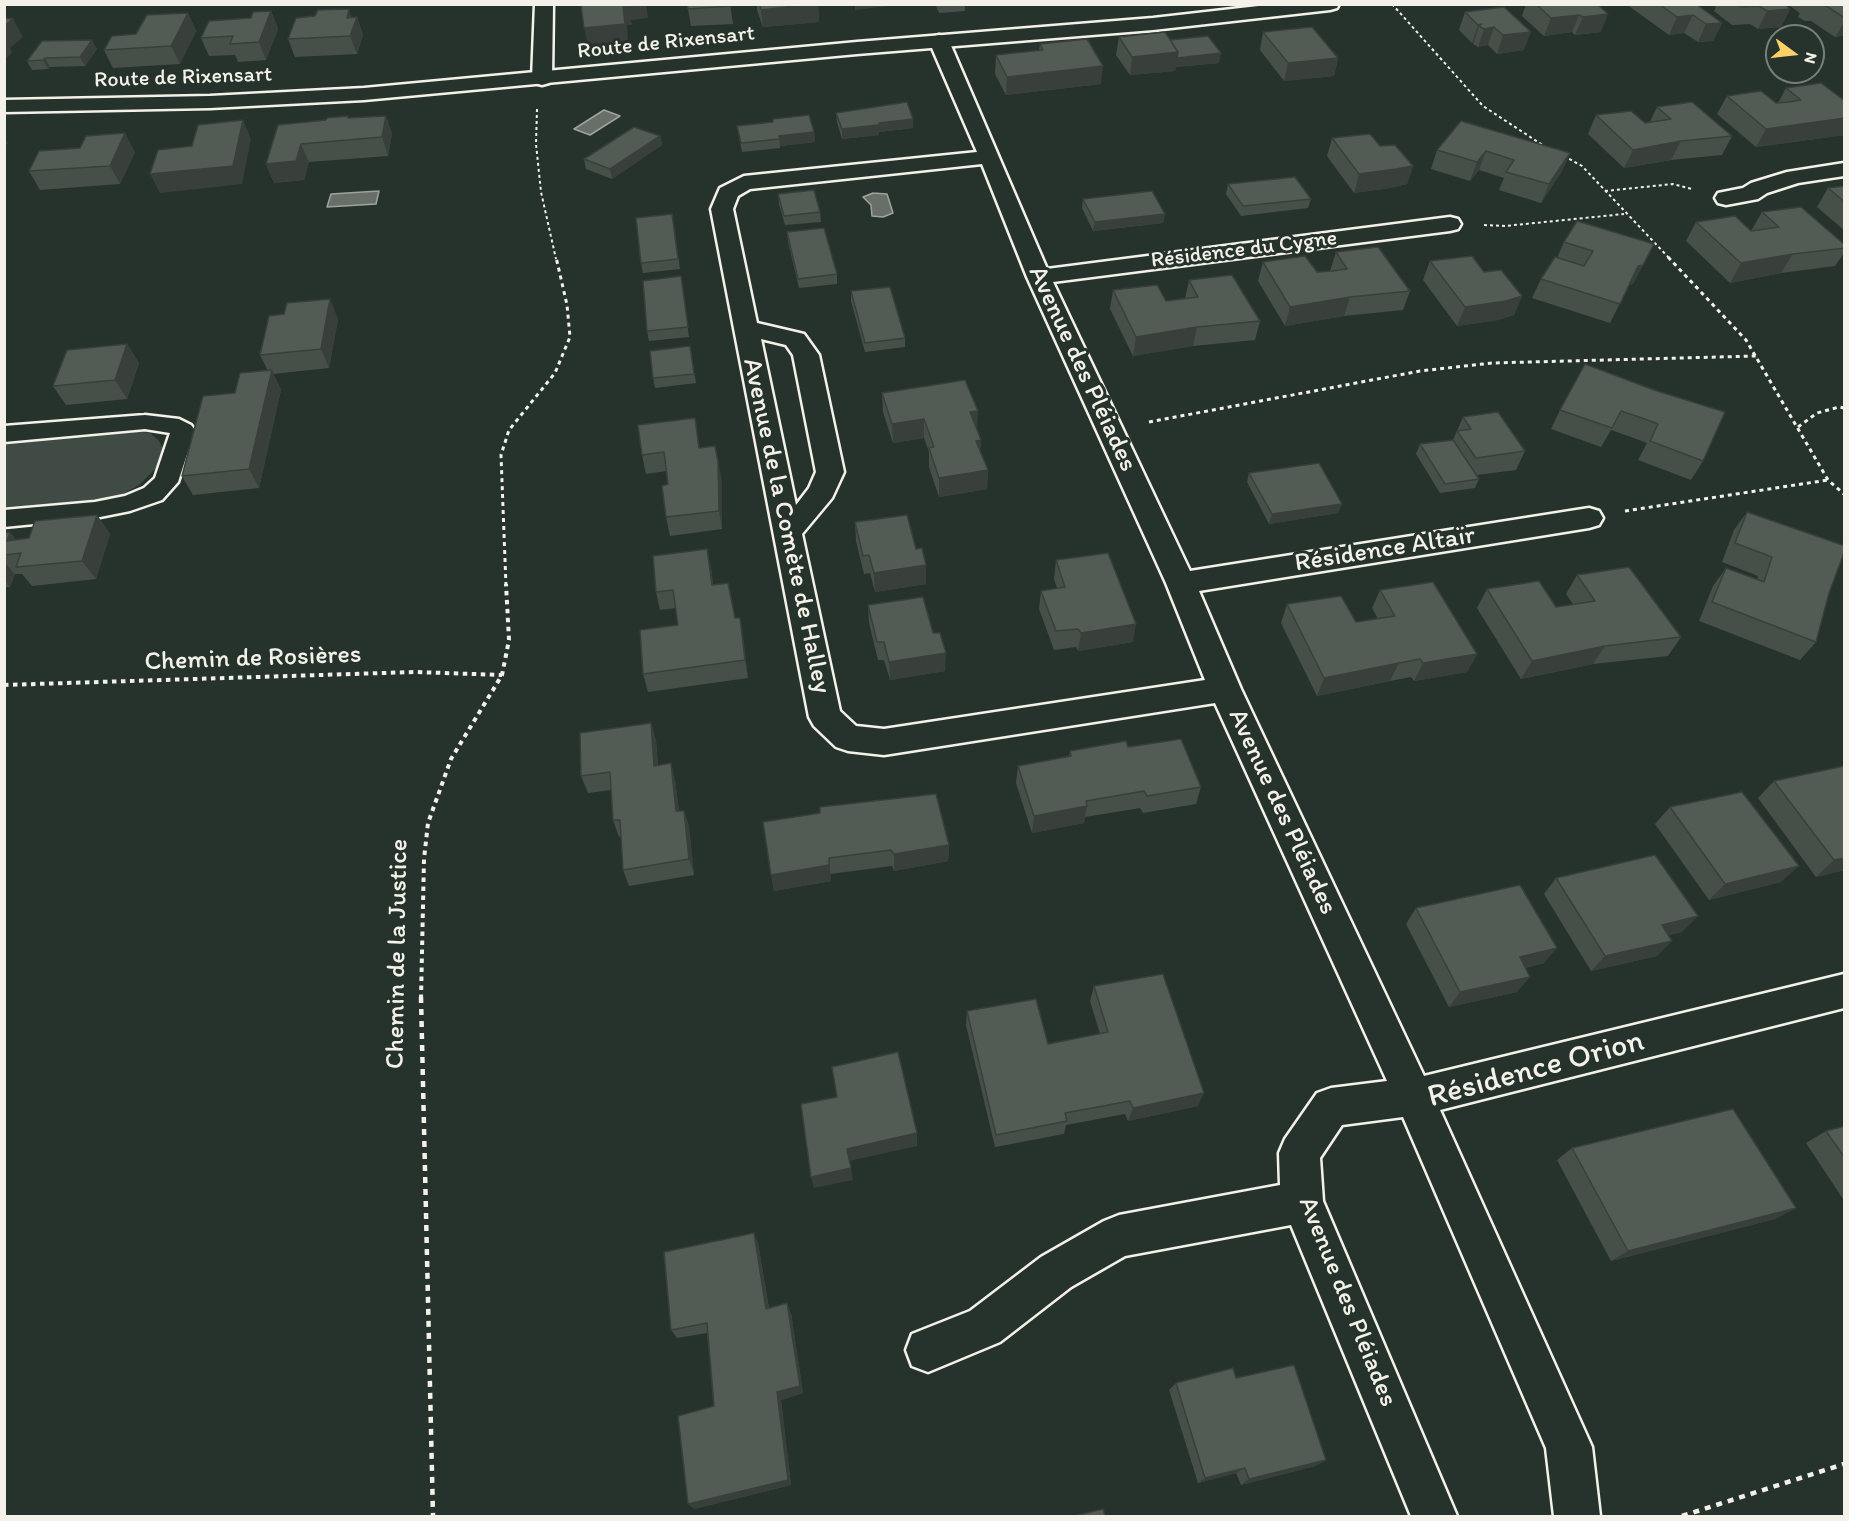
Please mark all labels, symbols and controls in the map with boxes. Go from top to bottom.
street label: Route de Rixensart [576,21,756,65]
north arrow [1765,24,1825,84]
text: N [1800,51,1822,66]
street label: Route de Rixensart [94,62,272,94]
street label: Résidence du Cygne [1149,225,1339,275]
street label: Avenue des Pléiades [1021,261,1143,477]
street label: Avenue de la Comète de Halley [735,356,837,696]
street label: Résidence Altaïr [1293,520,1477,580]
street label: Chemin de Rosières [144,640,362,678]
street label: Avenue des Pléiades [1221,704,1343,920]
street label: Chemin de la Justice [380,839,416,1069]
street label: Résidence Orion [1424,1023,1648,1117]
street label: Avenue des Pléiades [1291,1193,1403,1411]

